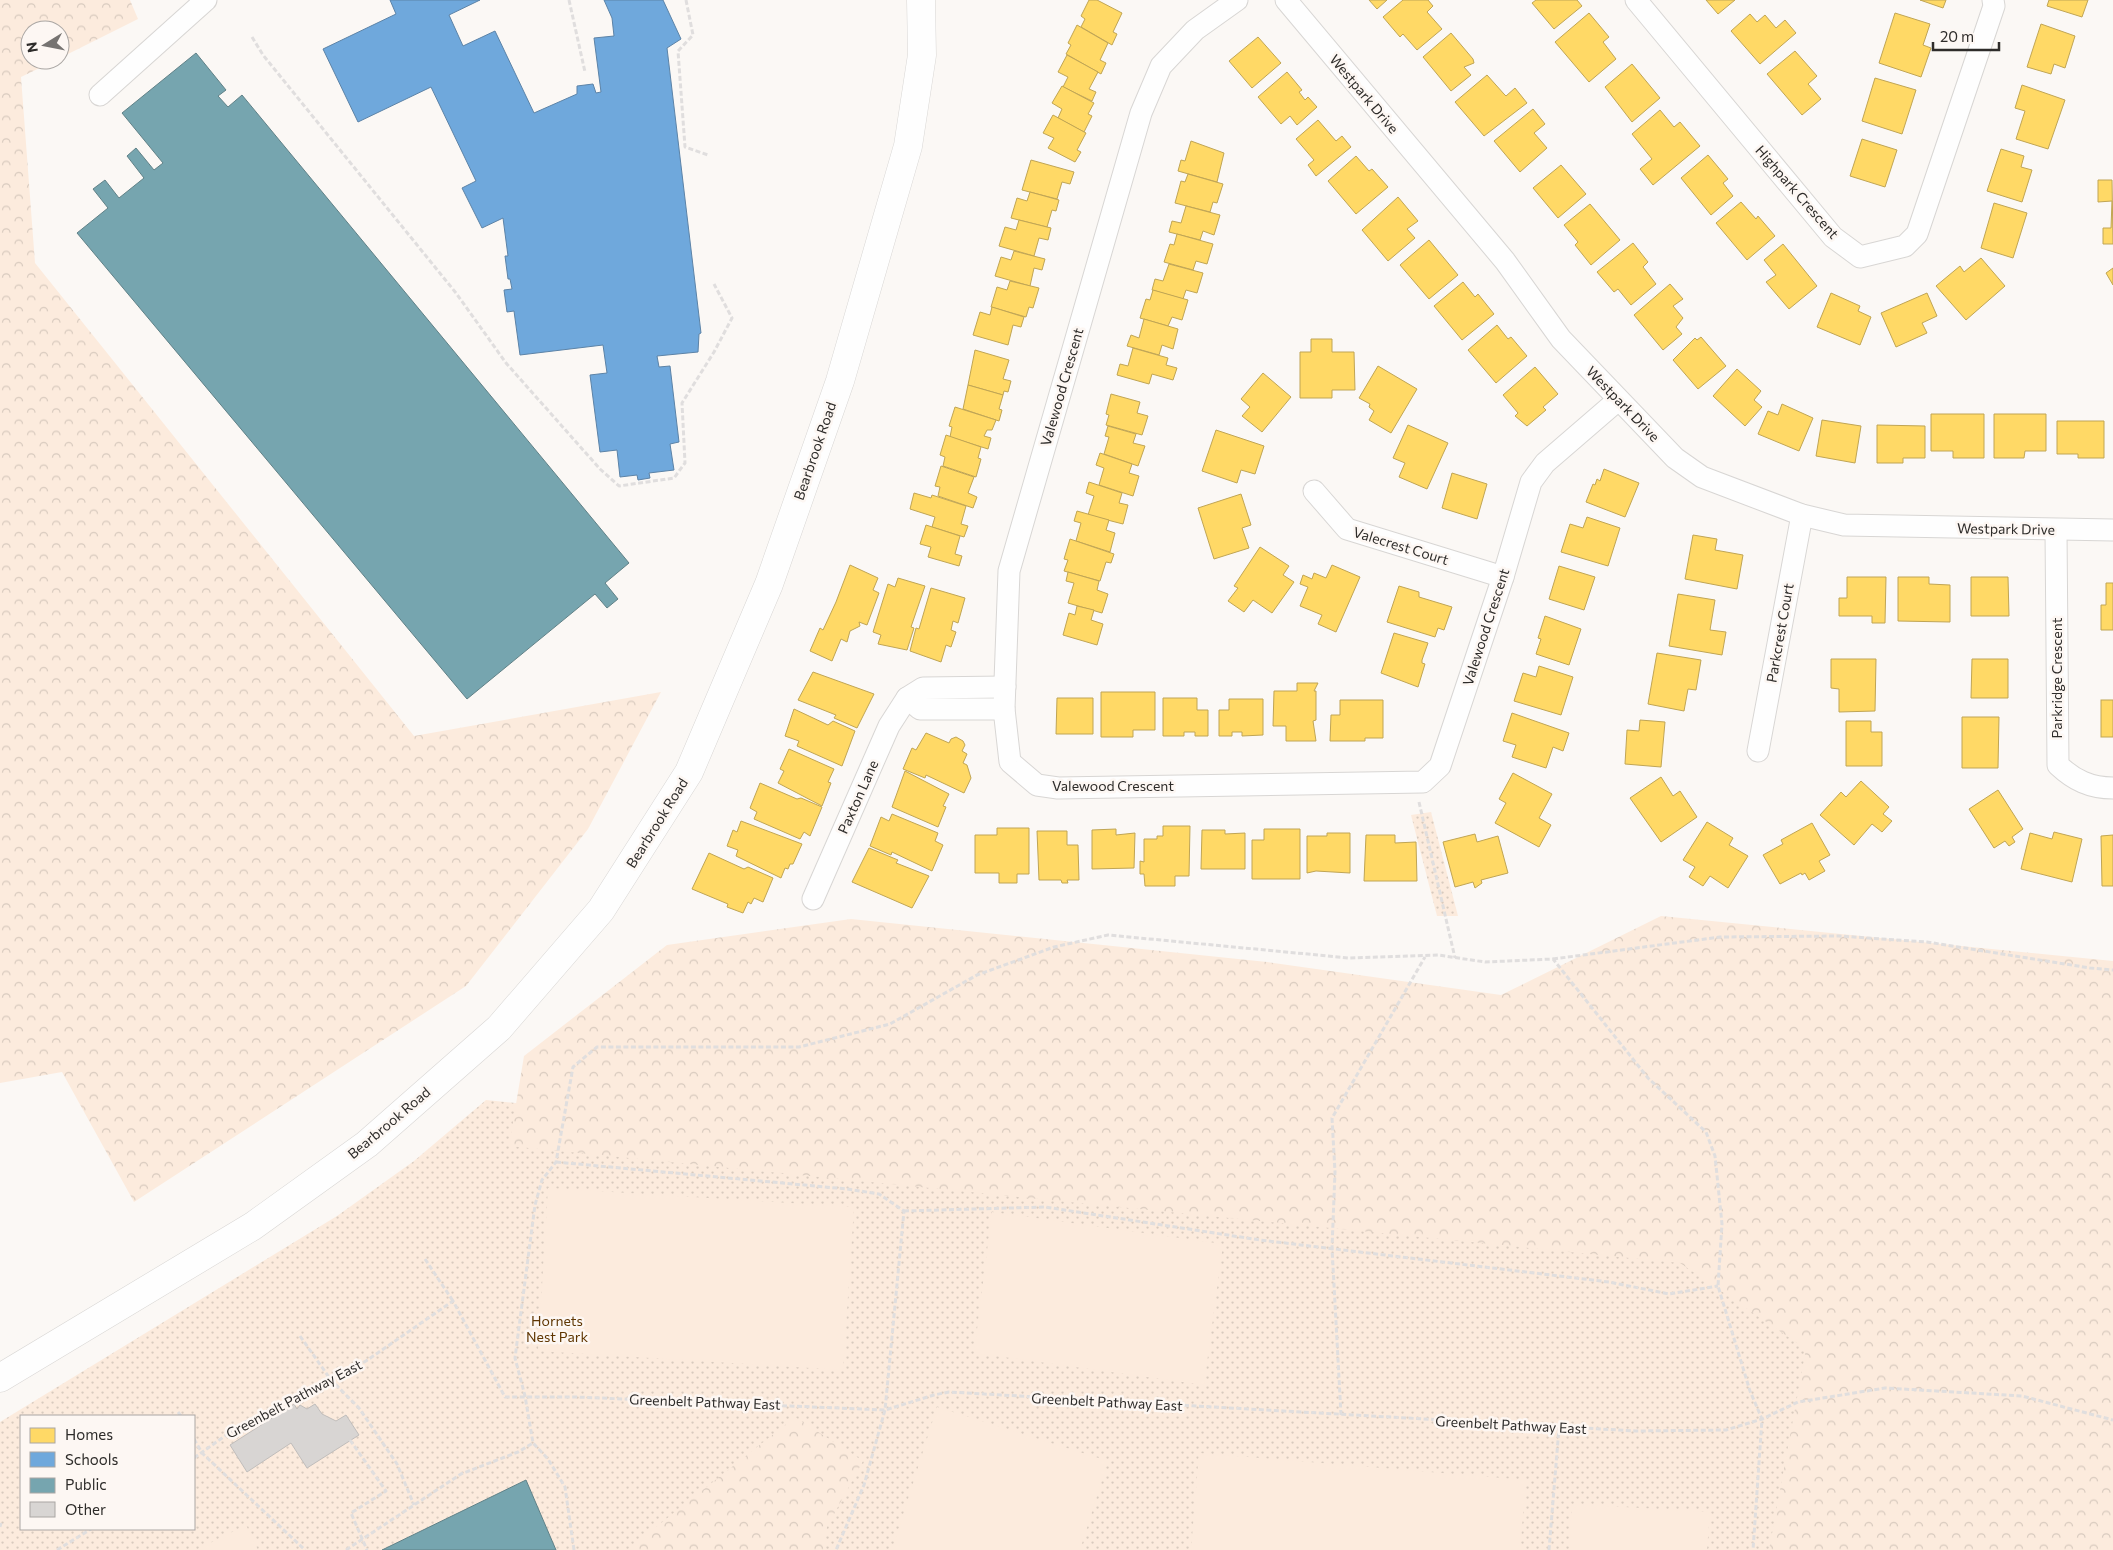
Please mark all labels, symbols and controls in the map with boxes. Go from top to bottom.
north arrow [20,20,70,70]
scale bar [1933,20,1999,52]
text: 20 m [1940,27,1974,45]
text: N [22,41,41,54]
street label: Westpark Drive [1326,51,1402,137]
street label: Highpark Crescent [1752,142,1843,242]
street label: Valewood Crescent [1037,326,1087,448]
street label: Westpark Drive [1583,362,1664,445]
street label: Bearbrook Road [790,400,839,502]
street label: Westpark Drive [1957,519,2055,538]
street label: Valecrest Court [1351,523,1451,568]
street label: Valewood Crescent [1459,566,1513,688]
street label: Parkcrest Court [1762,582,1797,684]
street label: Parkridge Crescent [2048,617,2065,738]
street label: Paxton Lane [834,757,881,836]
street label: Bearbrook Road [622,775,691,871]
street label: Valewood Crescent [1052,777,1174,794]
street label: Bearbrook Road [344,1083,433,1162]
park label: Hornets Nest Park [526,1312,588,1345]
street label: Greenbelt Pathway East [223,1355,365,1442]
street label: Greenbelt Pathway East [1031,1389,1183,1414]
street label: Greenbelt Pathway East [629,1390,781,1413]
street label: Greenbelt Pathway East [1435,1412,1587,1437]
legend [20,1415,195,1530]
text: Homes [65,1425,113,1443]
text: Schools [65,1450,119,1468]
text: Public [65,1475,107,1493]
text: Other [65,1500,106,1518]

